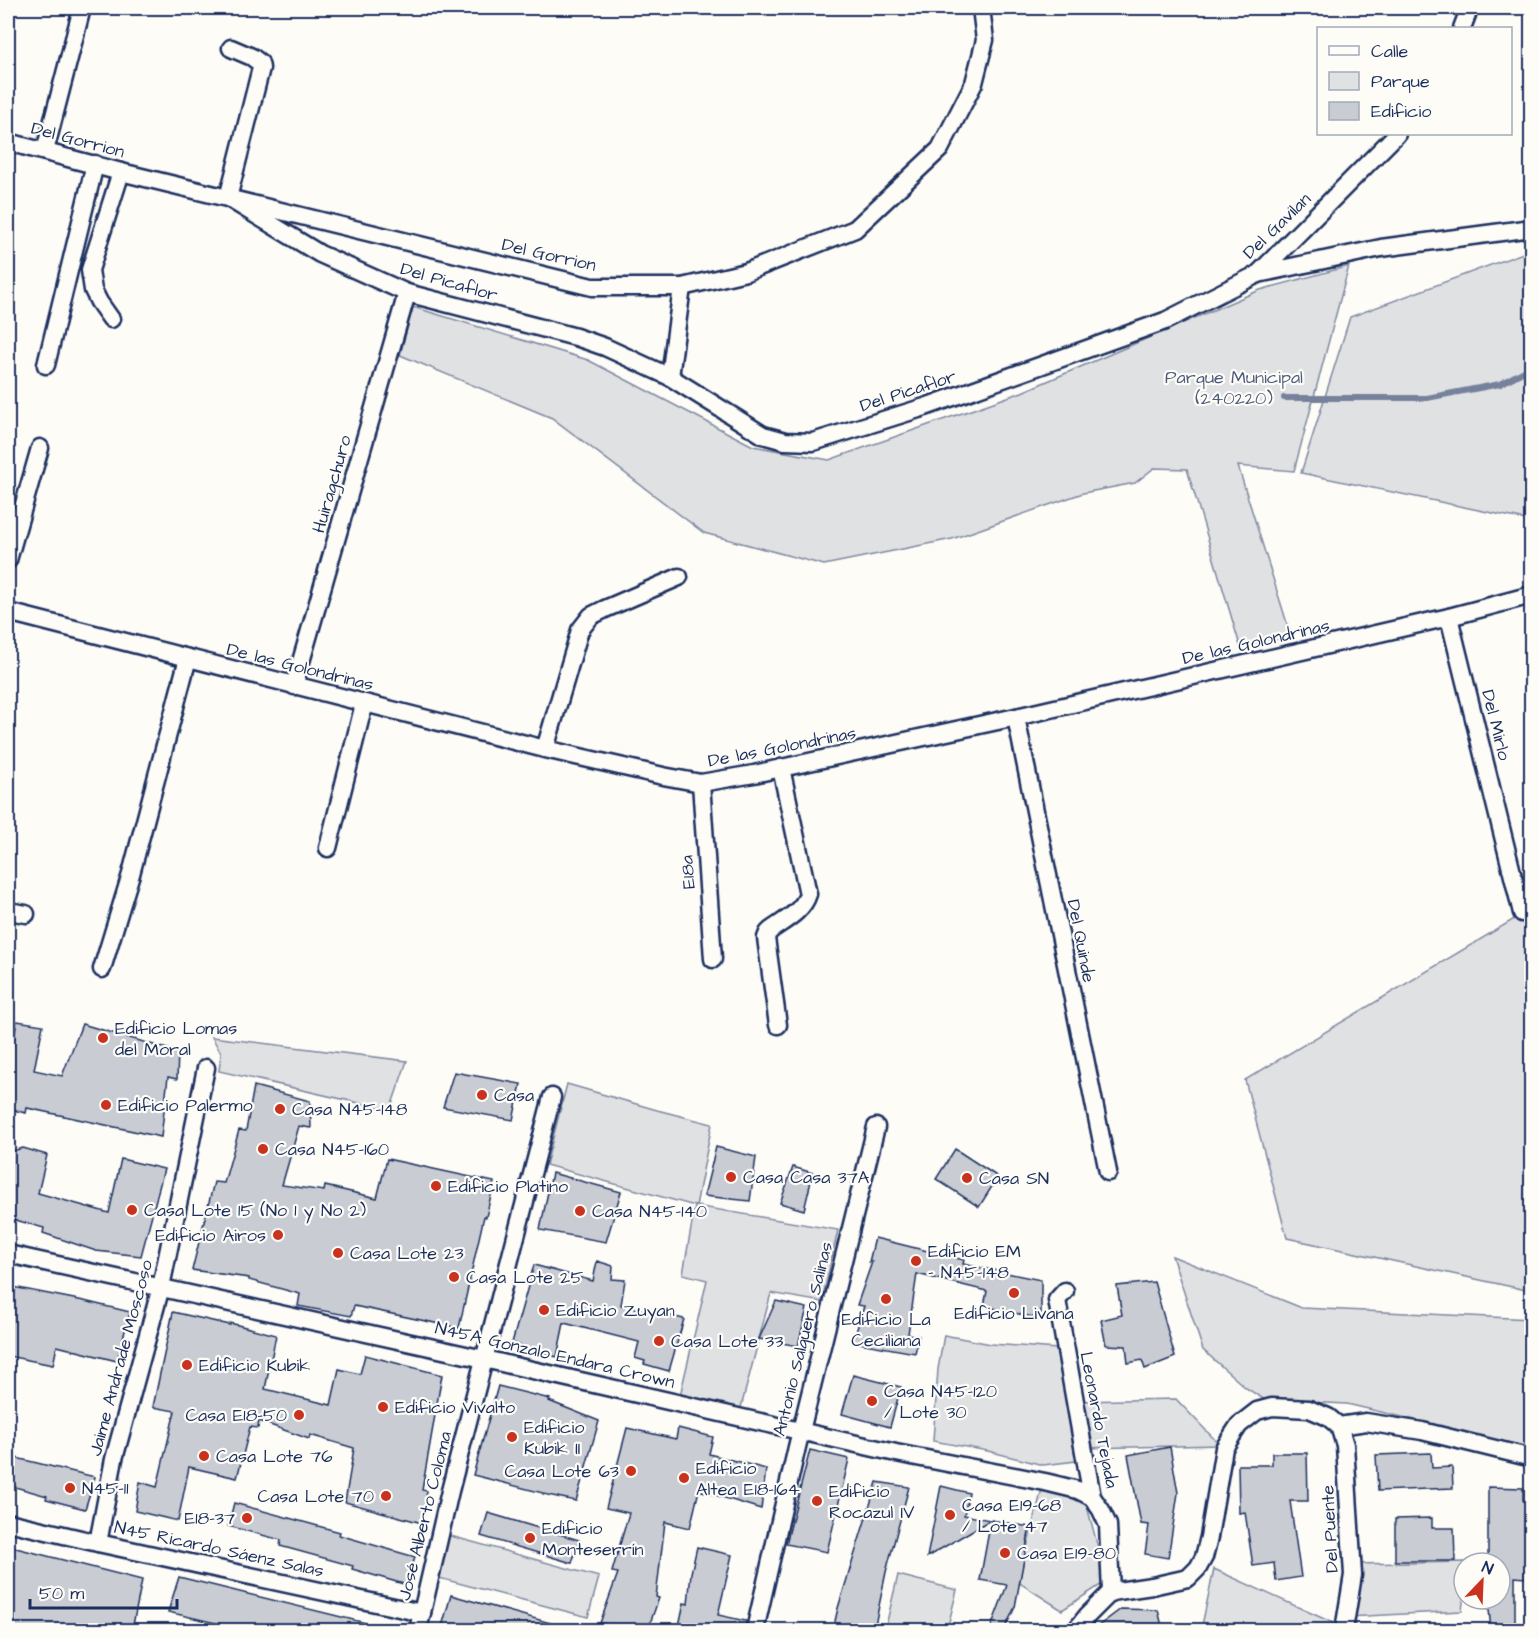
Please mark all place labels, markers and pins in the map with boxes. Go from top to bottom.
place label: Edificio Lomas del Moral [115,1016,237,1062]
marker: Edificio Lomas del Moral [96,1031,110,1045]
place label: Casa [494,1083,534,1108]
marker: Casa [475,1088,489,1102]
place label: Edificio Palermo [118,1093,253,1118]
place label: Casa N45-148 [292,1097,408,1122]
marker: Edificio Palermo [99,1098,113,1112]
marker: Casa N45-148 [273,1102,287,1116]
place label: Casa N45-160 [275,1137,389,1162]
marker: Casa N45-160 [256,1142,270,1156]
place label: Casa Casa 37A [743,1165,870,1190]
place label: Casa SN [979,1166,1049,1191]
marker: Casa Casa 37A [724,1170,738,1184]
marker: Casa SN [960,1171,974,1185]
place label: Edificio Platino [448,1174,568,1199]
marker: Edificio Platino [429,1179,443,1193]
place label: Casa Lote 15 (No 1 y No 2) [144,1198,366,1224]
place label: Casa N45-140 [592,1199,707,1224]
marker: Casa Lote 15 (No 1 y No 2) [125,1203,139,1217]
marker: Casa N45-140 [573,1204,587,1218]
place label: Edificio Airos [155,1223,266,1248]
marker: Edificio Airos [271,1228,285,1242]
place label: Edificio EM - N45-148 [928,1239,1021,1285]
place label: Casa Lote 23 [350,1241,464,1266]
marker: Casa Lote 23 [331,1246,345,1260]
marker: Edificio EM - N45-148 [909,1254,923,1268]
place label: Casa Lote 25 [466,1265,583,1290]
marker: Casa Lote 25 [447,1270,461,1284]
marker: Edificio Livana [1007,1286,1021,1300]
marker: Edificio La Ceciliana [879,1292,893,1306]
place label: Edificio Zuyan [556,1298,675,1324]
place label: Edificio Livana [954,1301,1074,1326]
marker: Edificio Zuyan [537,1303,551,1317]
place label: Edificio La Ceciliana [841,1307,931,1353]
place label: Casa Lote 33 [671,1329,783,1354]
marker: Casa Lote 33 [652,1334,666,1348]
place label: Edificio Kubik [199,1353,310,1378]
marker: Edificio Kubik [180,1358,194,1372]
place label: Casa N45-120 / Lote 30 [884,1379,997,1425]
marker: Casa N45-120 / Lote 30 [865,1394,879,1408]
place label: Edificio Vivalto [395,1395,515,1420]
marker: Edificio Vivalto [376,1400,390,1414]
place label: Casa E18-50 [185,1403,287,1428]
marker: Casa E18-50 [292,1408,306,1422]
place label: Edificio Kubik II [524,1415,584,1461]
marker: Edificio Kubik II [505,1430,519,1444]
place label: Casa Lote 76 [216,1444,332,1469]
marker: Casa Lote 76 [197,1449,211,1463]
place label: Edificio Altea E18-164 [696,1456,800,1502]
place label: Casa Lote 63 [504,1459,619,1484]
marker: Casa Lote 63 [624,1464,638,1478]
marker: Edificio Altea E18-164 [677,1471,691,1485]
place label: N45-11 [82,1476,128,1501]
place label: Edificio Rocazul IV [829,1479,915,1525]
marker: N45-11 [63,1481,77,1495]
place label: Casa Lote 70 [257,1484,374,1509]
marker: Casa Lote 70 [379,1489,393,1503]
place label: Casa E19-68 / Lote 47 [962,1493,1061,1539]
marker: Edificio Rocazul IV [810,1494,824,1508]
place label: E18-37 [185,1506,235,1531]
marker: Casa E19-68 / Lote 47 [943,1508,957,1522]
marker: E18-37 [240,1511,254,1525]
place label: Edificio Monteserrín [542,1516,643,1562]
marker: Edificio Monteserrín [523,1531,537,1545]
place label: Casa E19-80 [1017,1541,1116,1566]
marker: Casa E19-80 [998,1546,1012,1560]

